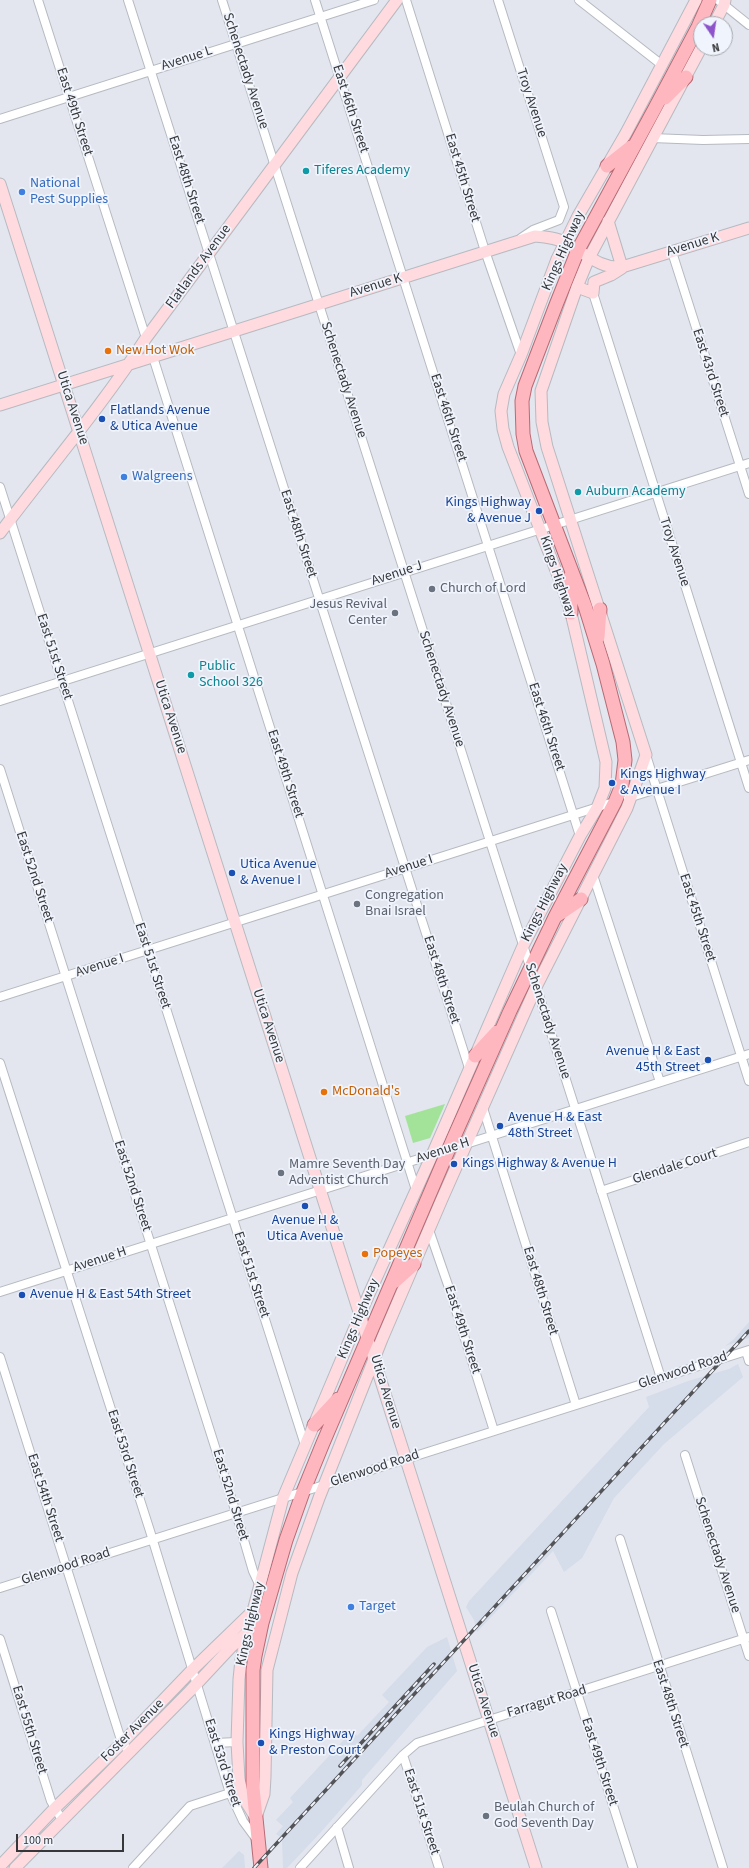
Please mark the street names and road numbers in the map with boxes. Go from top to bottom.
street label: Schenectady Avenue [218,11,272,131]
street label: Avenue L [159,43,215,75]
street label: East 46th Street [328,63,372,155]
street label: East 49th Street [52,66,96,158]
street label: Troy Avenue [512,66,550,140]
street label: East 45th Street [441,132,483,224]
street label: East 48th Street [164,134,208,226]
street label: Kings Highway [539,208,589,294]
street label: Flatlands Avenue [163,222,235,312]
street label: Avenue K [665,229,721,261]
street label: Avenue K [348,270,404,302]
street label: Schenectady Avenue [316,320,370,440]
street label: East 43rd Street [688,327,732,419]
street label: Utica Avenue [52,369,92,447]
street label: East 46th Street [426,372,470,464]
street label: East 48th Street [276,488,320,580]
street label: Troy Avenue [655,515,693,589]
street label: Kings Highway [535,534,579,620]
street label: Avenue J [369,558,425,590]
street label: East 51st Street [32,612,76,702]
street label: Schenectady Avenue [414,629,468,749]
street label: Utica Avenue [150,678,190,756]
street label: East 46th Street [524,681,568,773]
street label: East 49th Street [263,728,307,820]
street label: East 52nd Street [11,829,57,925]
street label: Avenue I [383,851,435,883]
street label: Kings Highway [518,861,572,945]
street label: East 45th Street [675,872,719,964]
street label: East 51st Street [130,921,174,1011]
street label: East 48th Street [419,934,463,1026]
street label: Avenue I [74,950,126,982]
street label: Schenectady Avenue [520,961,574,1081]
street label: Utica Avenue [248,987,288,1065]
street label: Avenue H [414,1135,472,1167]
street label: East 52nd Street [109,1138,155,1234]
street label: Glendale Court [631,1145,719,1189]
street label: East 51st Street [229,1230,273,1320]
street label: Avenue H [71,1244,129,1276]
street label: East 48th Street [519,1245,561,1337]
street label: Kings Highway [335,1276,383,1362]
street label: East 49th Street [440,1284,484,1376]
street label: Glenwood Road [636,1349,730,1393]
street label: Utica Avenue [366,1353,404,1431]
street label: East 53rd Street [103,1408,147,1500]
street label: East 52nd Street [208,1447,252,1543]
street label: Glenwood Road [328,1447,422,1491]
street label: East 54th Street [23,1452,67,1544]
street label: Schenectady Avenue [690,1495,744,1615]
street label: Glenwood Road [19,1545,113,1589]
street label: Kings Highway [233,1580,269,1668]
street label: East 48th Street [648,1658,692,1750]
street label: Utica Avenue [463,1662,503,1740]
street label: Farragut Road [505,1682,589,1722]
street label: East 55th Street [8,1684,50,1776]
street label: Foster Avenue [98,1696,168,1766]
street label: East 49th Street [577,1716,621,1808]
street label: East 53rd Street [200,1717,244,1809]
street label: East 51st Street [399,1767,443,1857]

